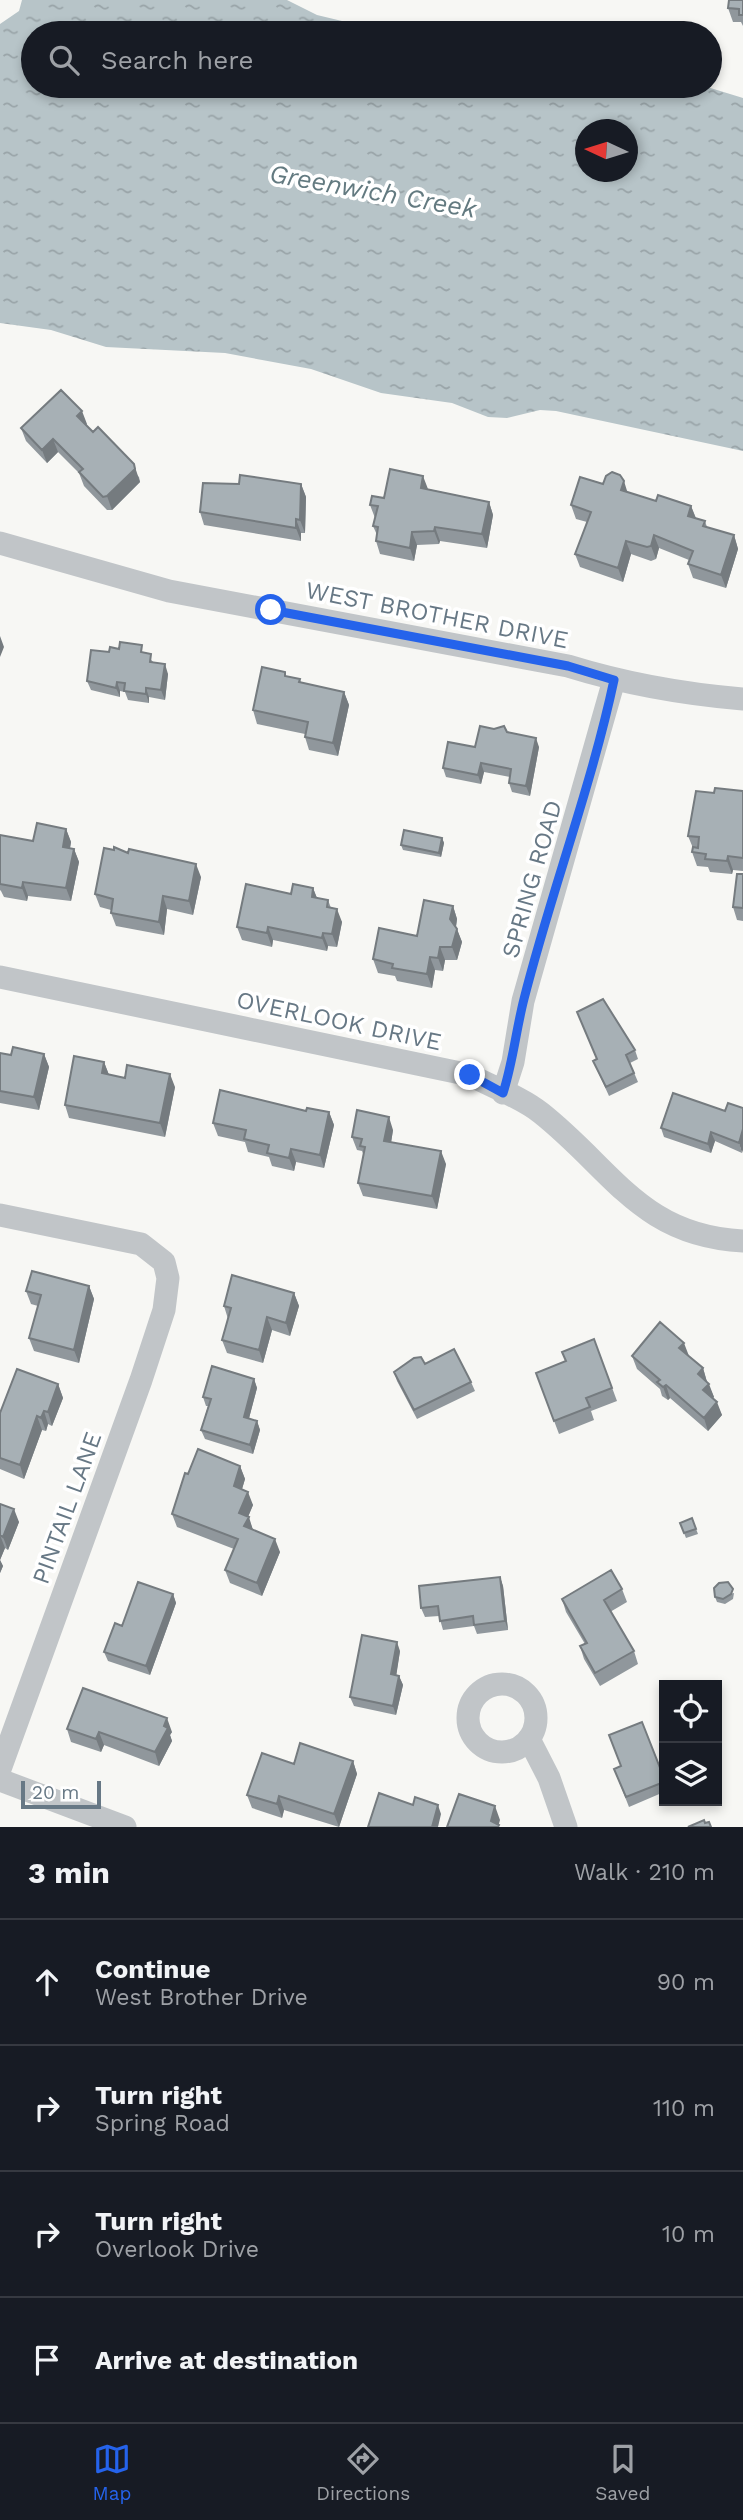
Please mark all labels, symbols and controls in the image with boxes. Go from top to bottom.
search box [21,21,722,98]
icon: search [45,41,83,79]
text: Search here [101,45,253,75]
north arrow [575,119,638,182]
water label: Greenwich Creek [267,158,480,224]
street label: WEST BROTHER DRIVE [303,576,571,654]
route start [255,594,286,625]
street label: SPRING ROAD [496,797,568,961]
street label: OVERLOOK DRIVE [234,986,444,1056]
route end [454,1059,485,1090]
street label: PINTAIL LANE [27,1428,107,1588]
map controls [659,1680,722,1806]
button: locate [659,1680,722,1743]
button: layers [659,1743,722,1806]
scale bar [21,1778,102,1810]
text: 20 m [32,1781,79,1804]
text: 3 min [28,1855,110,1890]
text: Walk · 210 m [574,1859,715,1886]
text: Continue [95,1954,211,1984]
icon: ahead [28,1963,66,2001]
text: 90 m [657,1969,715,1996]
text: West Brother Drive [95,1984,308,2011]
text: Turn right [95,2080,222,2110]
icon: right [28,2089,66,2127]
text: 110 m [653,2095,715,2122]
text: Spring Road [95,2110,230,2137]
text: Turn right [95,2206,222,2236]
icon: right [28,2215,66,2253]
text: 10 m [662,2221,715,2248]
text: Overlook Drive [95,2236,259,2263]
icon: arrive [28,2341,66,2379]
text: Arrive at destination [95,2345,358,2375]
tab: Map [93,2440,131,2505]
tab: Directions [316,2440,410,2505]
tab: Saved [595,2440,650,2505]

